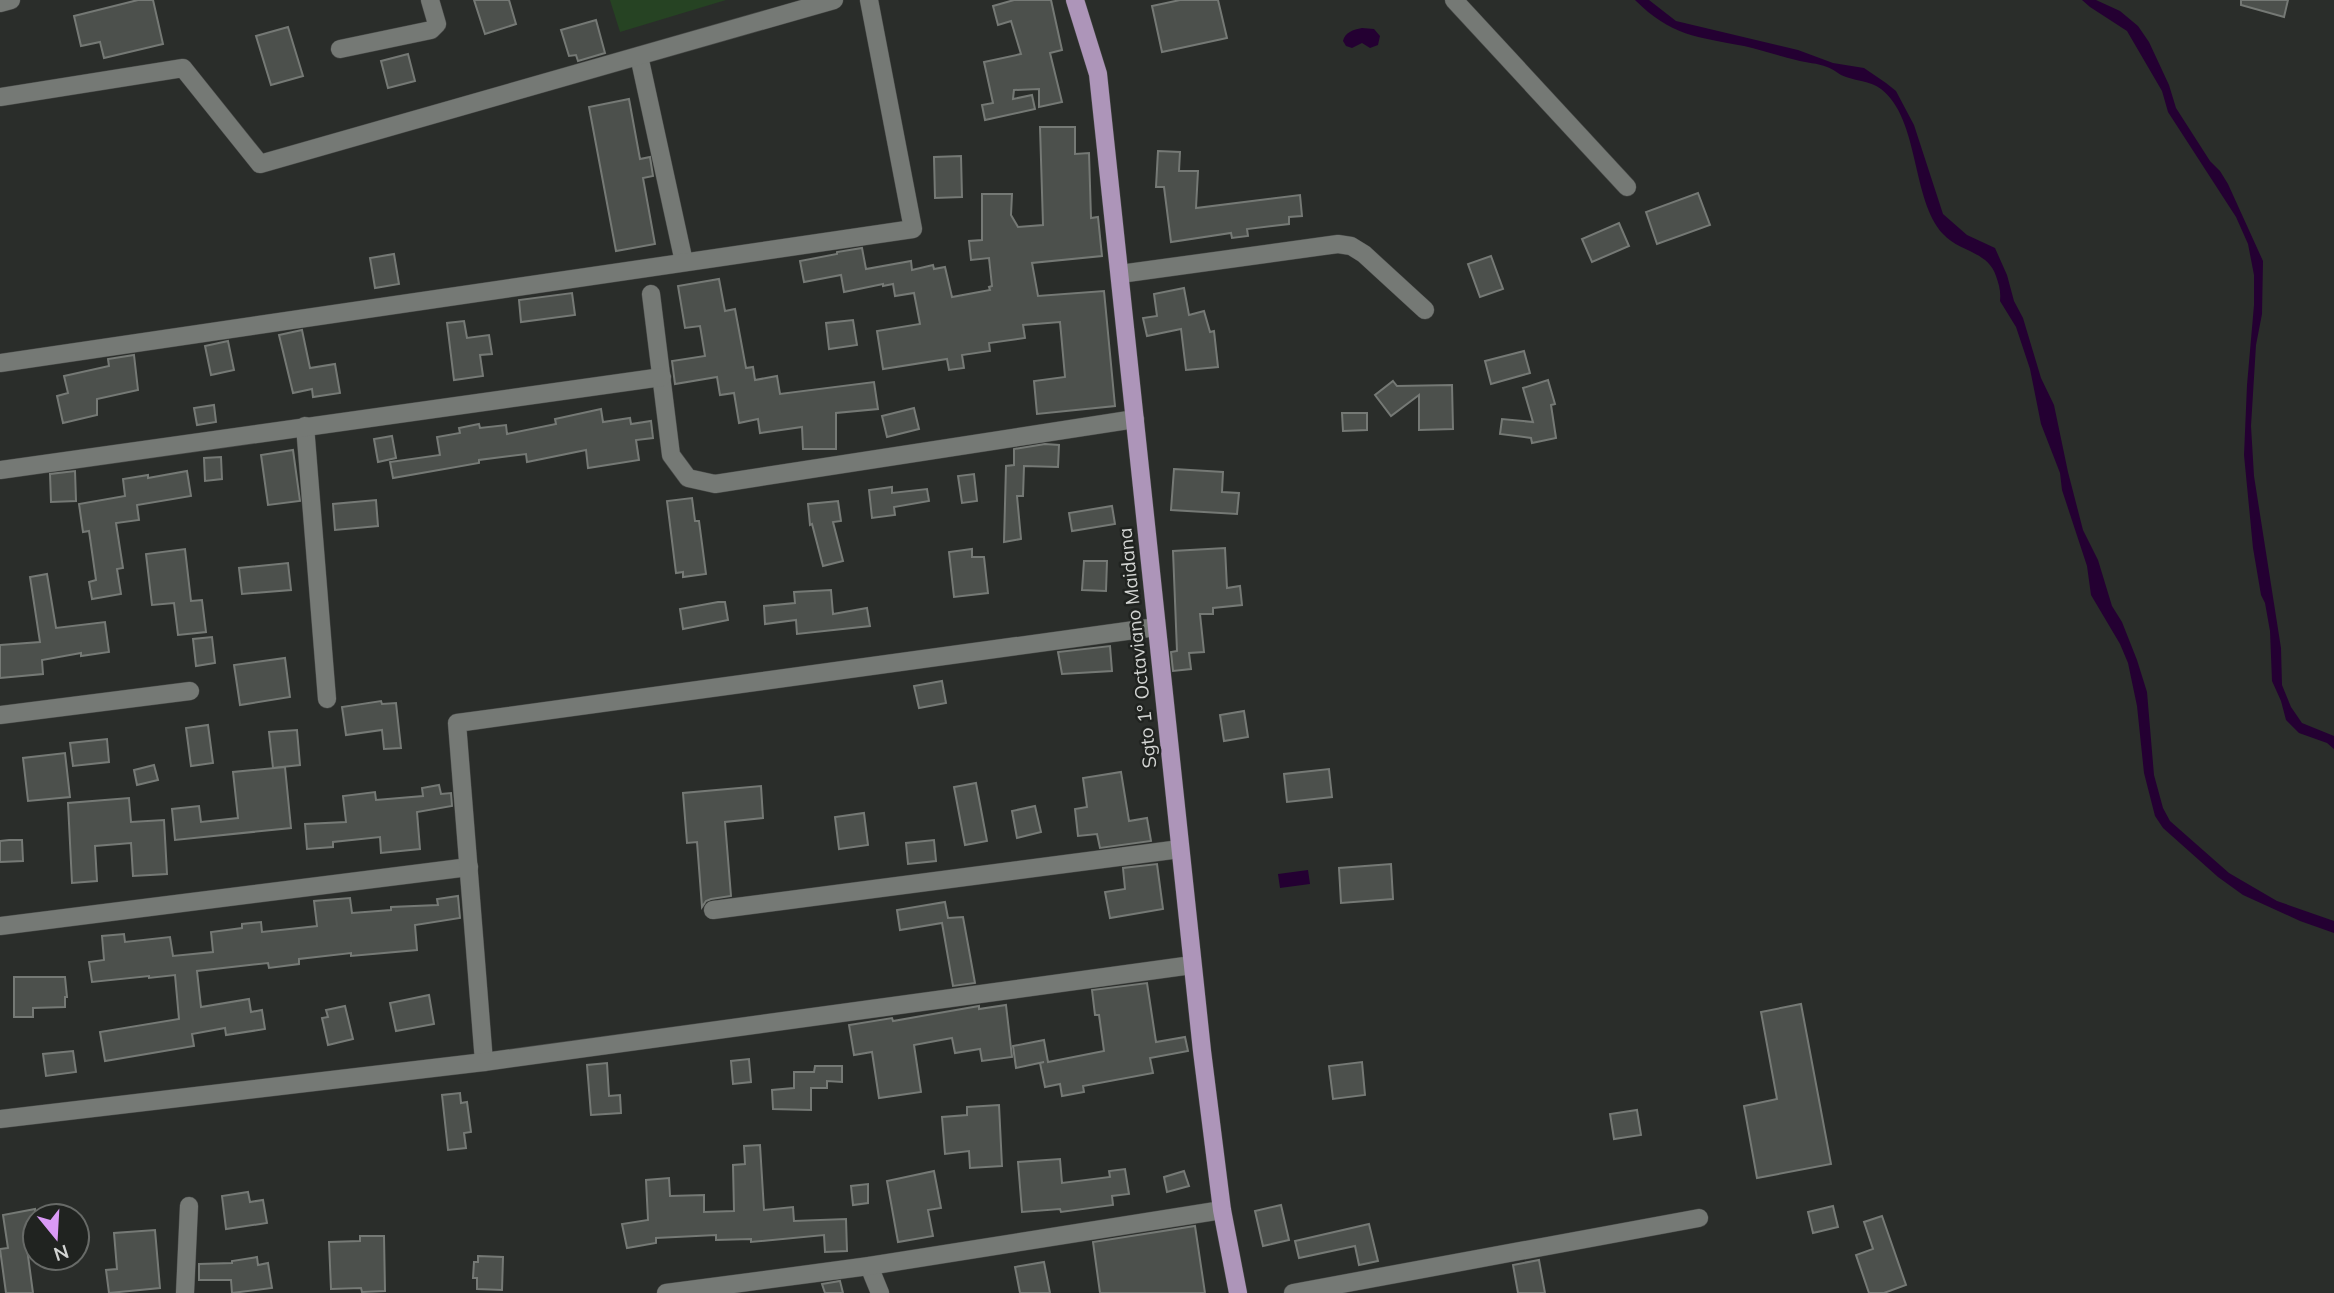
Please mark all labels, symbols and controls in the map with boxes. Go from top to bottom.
street label: Sgto 1° Octaviano Maidana [1112,527,1162,769]
north arrow [21,1202,91,1272]
text: N [51,1240,72,1267]

